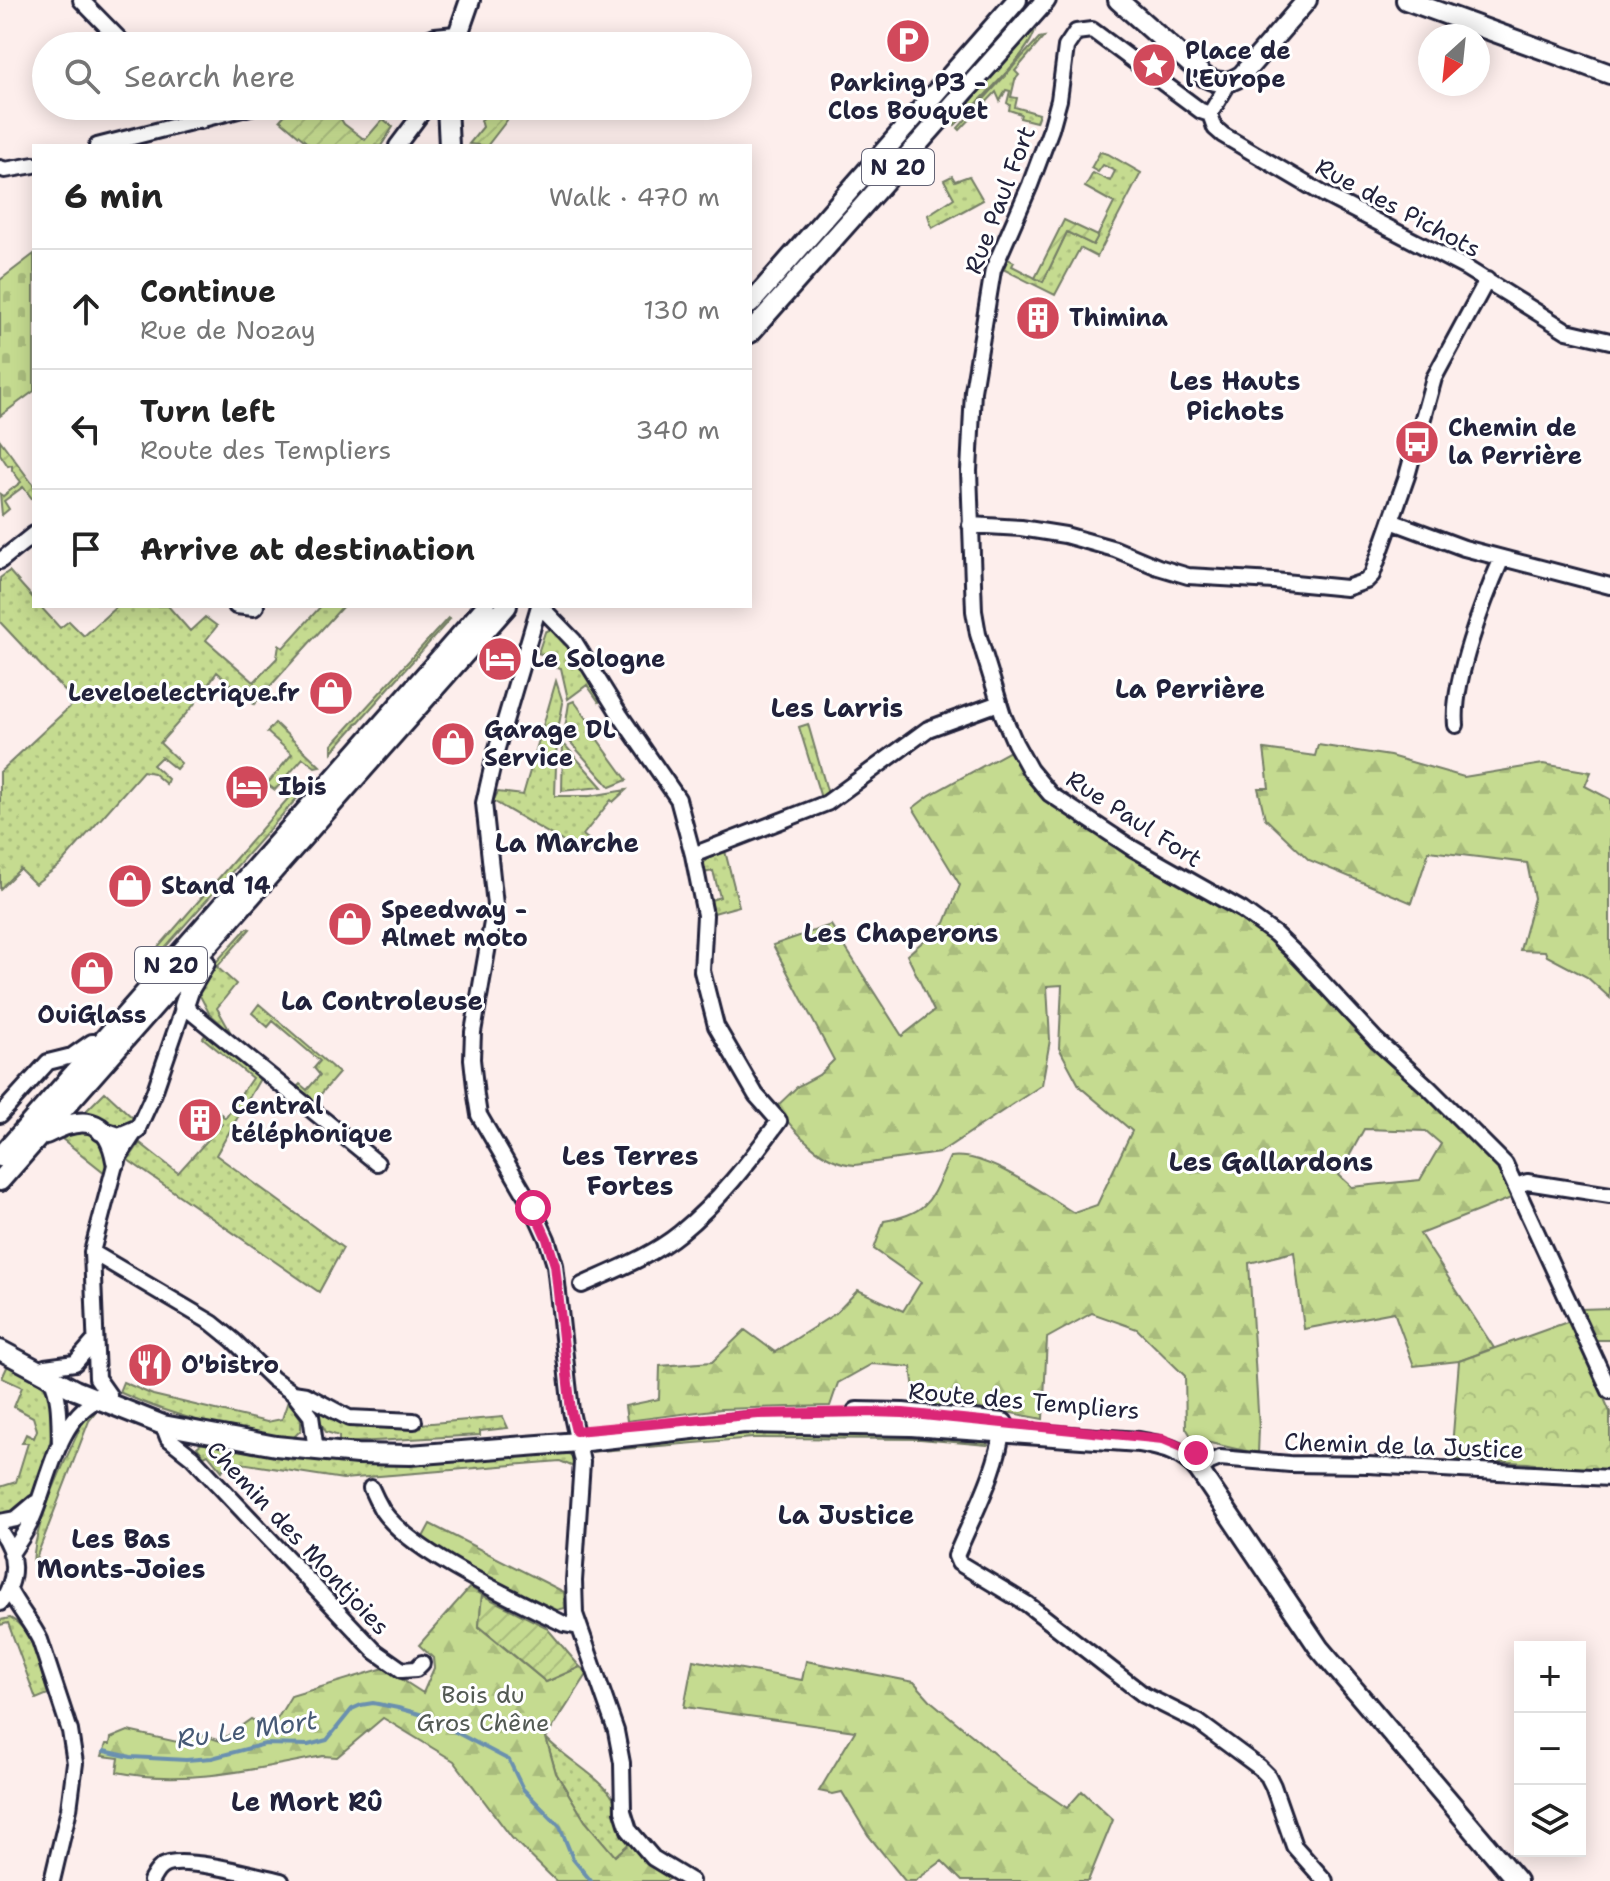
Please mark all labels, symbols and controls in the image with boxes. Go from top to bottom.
parking icon: Parking P3 - Clos Bouquet [884,17,932,65]
north arrow [1418,24,1490,96]
search box [32,32,752,120]
place label: Place de l'Europe [1185,35,1291,95]
place icon: Place de l'Europe [1130,41,1178,89]
icon: search [60,54,104,98]
text: Search here [124,56,295,97]
place label: Parking P3 - Clos Bouquet [828,67,988,127]
street label: Rue Paul Fort [957,121,1043,279]
road number: N 20 [862,149,934,185]
street label: Rue des Pichots [1310,151,1486,265]
text: 6 min [64,173,163,219]
text: Walk · 470 m [549,179,720,214]
text: Continue [140,271,276,312]
icon: ahead [64,287,108,331]
text: 130 m [643,292,720,327]
building icon: Thimina [1014,294,1062,342]
place label: Thimina [1069,302,1169,334]
text: Rue de Nozay [140,312,316,347]
district label: Les Hauts Pichots [1170,363,1300,428]
text: Turn left [140,391,275,432]
icon: left [64,407,108,451]
text: 340 m [635,412,720,447]
place label: Chemin de la Perrière [1448,412,1582,472]
bus stop icon: Chemin de la Perrière [1393,418,1441,466]
text: Route des Templiers [140,432,391,467]
icon: arrive [64,527,108,571]
text: Arrive at destination [140,529,475,570]
hotel icon: Le Sologne [476,635,524,683]
place label: Le Sologne [531,643,666,675]
shop icon: Leveloelectrique.fr [307,669,355,717]
district label: La Perrière [1115,671,1265,706]
place label: Leveloelectrique.fr [68,677,300,709]
district label: Les Larris [771,690,903,725]
place label: Garage DL Service [484,714,616,774]
shop icon: Garage DL Service [429,720,477,768]
hotel icon: Ibis [223,763,271,811]
street label: Rue Paul Fort [1060,763,1208,875]
place label: Ibis [278,771,327,803]
district label: La Marche [495,825,639,860]
shop icon: Stand 14 [106,862,154,910]
place label: Stand 14 [161,870,271,902]
place label: Speedway - Almet moto [381,894,528,954]
shop icon: Speedway - Almet moto [326,900,374,948]
district label: Les Chaperons [803,915,999,950]
road number: N 20 [135,947,207,983]
shop icon: OuiGlass [68,949,116,997]
district label: La Controleuse [281,983,483,1018]
place label: OuiGlass [37,999,147,1031]
place label: Central téléphonique [231,1090,393,1150]
building icon: Central téléphonique [176,1096,224,1144]
district label: Les Terres Fortes [562,1138,698,1203]
district label: Les Gallardons [1169,1144,1373,1179]
route start [515,1190,551,1226]
restaurant icon: O'bistro [126,1341,174,1389]
place label: O'bistro [181,1349,279,1381]
street label: Route des Templiers [907,1375,1141,1427]
street label: Chemin de la Justice [1283,1426,1525,1466]
street label: Chemin des Montjoies [199,1434,397,1642]
route end [1178,1435,1214,1471]
district label: La Justice [778,1497,914,1532]
district label: Les Bas Monts-Joies [36,1521,206,1586]
map controls [1514,1641,1586,1857]
button: + [1514,1641,1586,1713]
park label: Bois du Gros Chêne [416,1679,550,1739]
water label: Ru Le Mort [174,1702,320,1756]
button: − [1514,1713,1586,1785]
district label: Le Mort Rû [231,1784,383,1819]
button: layers [1514,1785,1586,1857]

